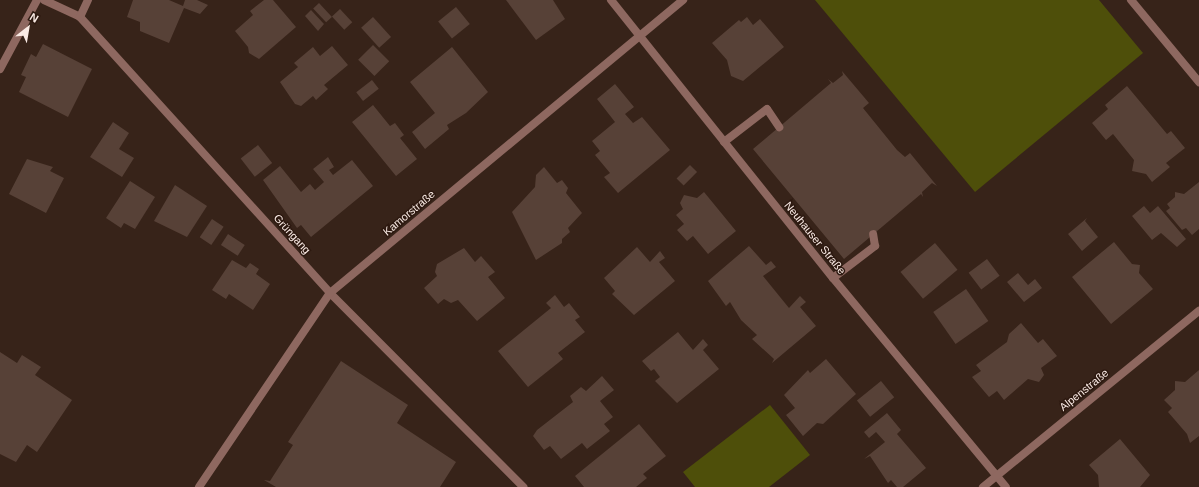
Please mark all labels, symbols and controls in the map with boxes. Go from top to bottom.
north arrow [8,8,48,48]
text: N [28,11,41,25]
street label: Kamorstraße [380,188,438,238]
street label: Neuhauser Straße [782,199,848,277]
street label: Grüngang [271,211,313,257]
street label: Alpenstraße [1057,366,1111,414]

